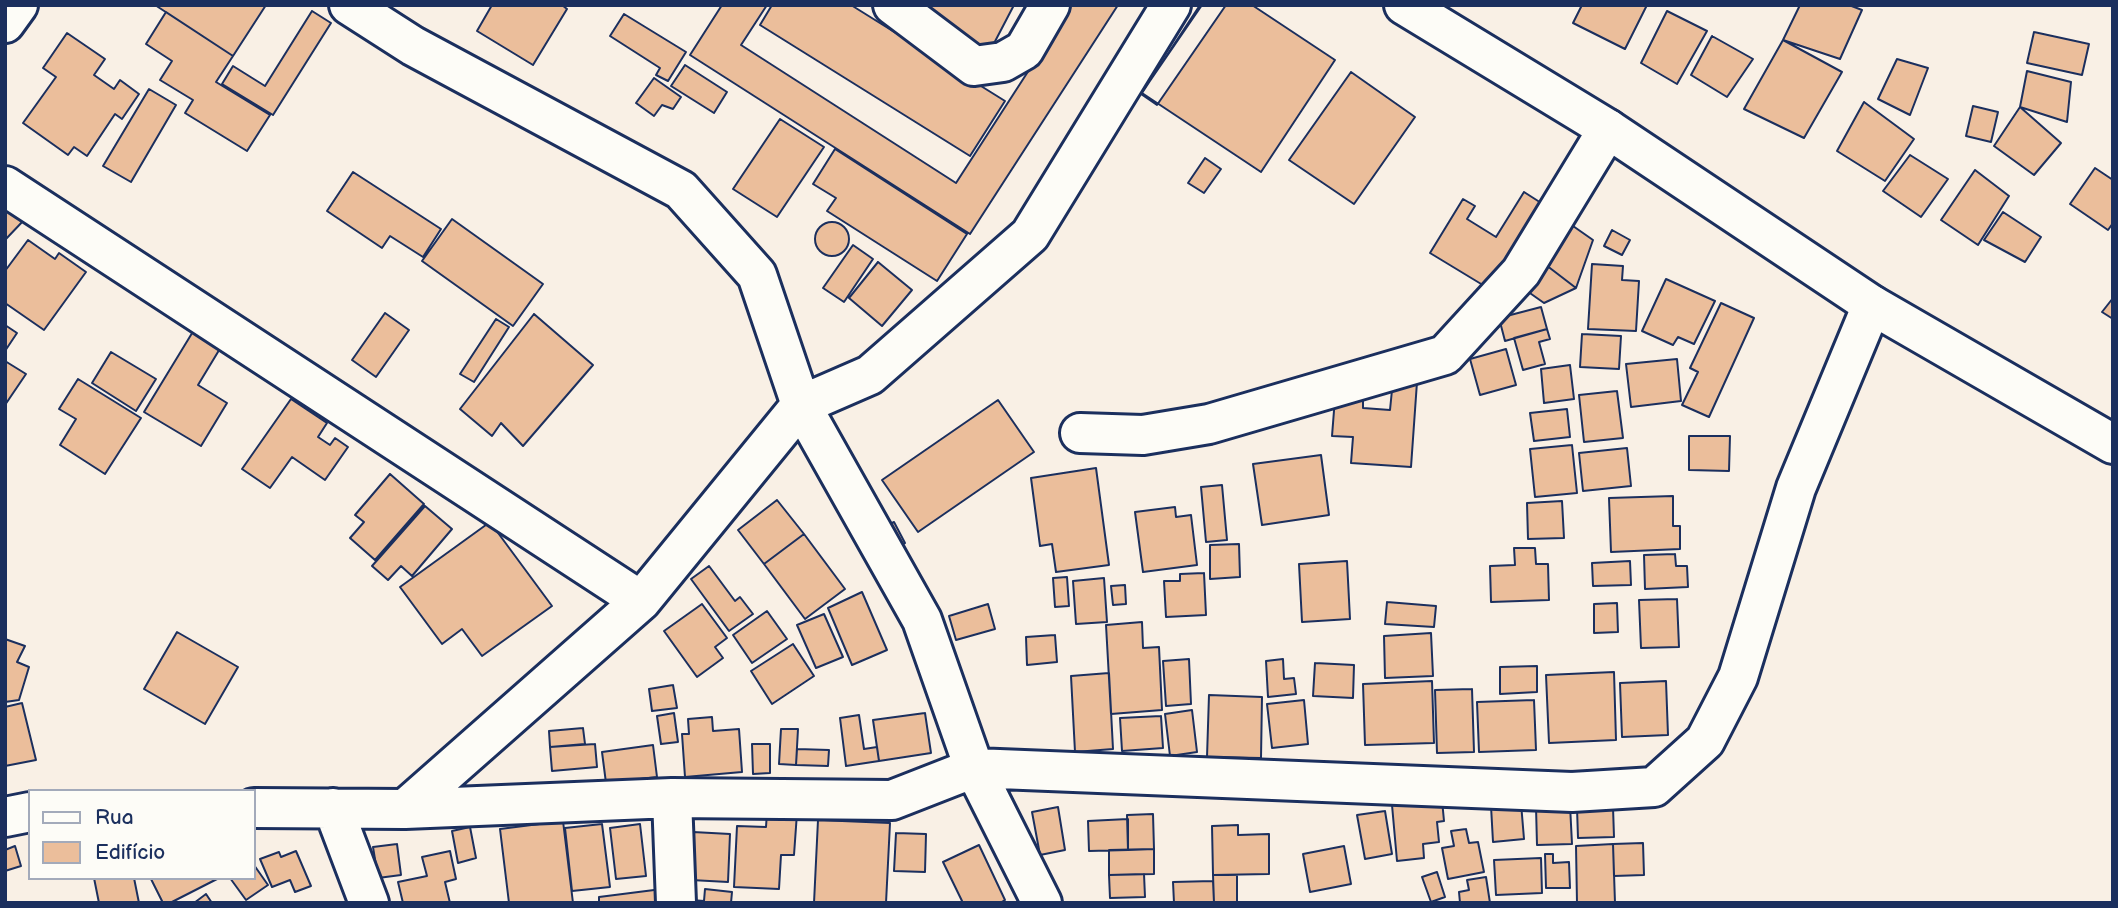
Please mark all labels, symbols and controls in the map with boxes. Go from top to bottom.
legend [28,789,256,880]
text: Rua [95,805,134,830]
text: Edifício [95,840,165,865]

